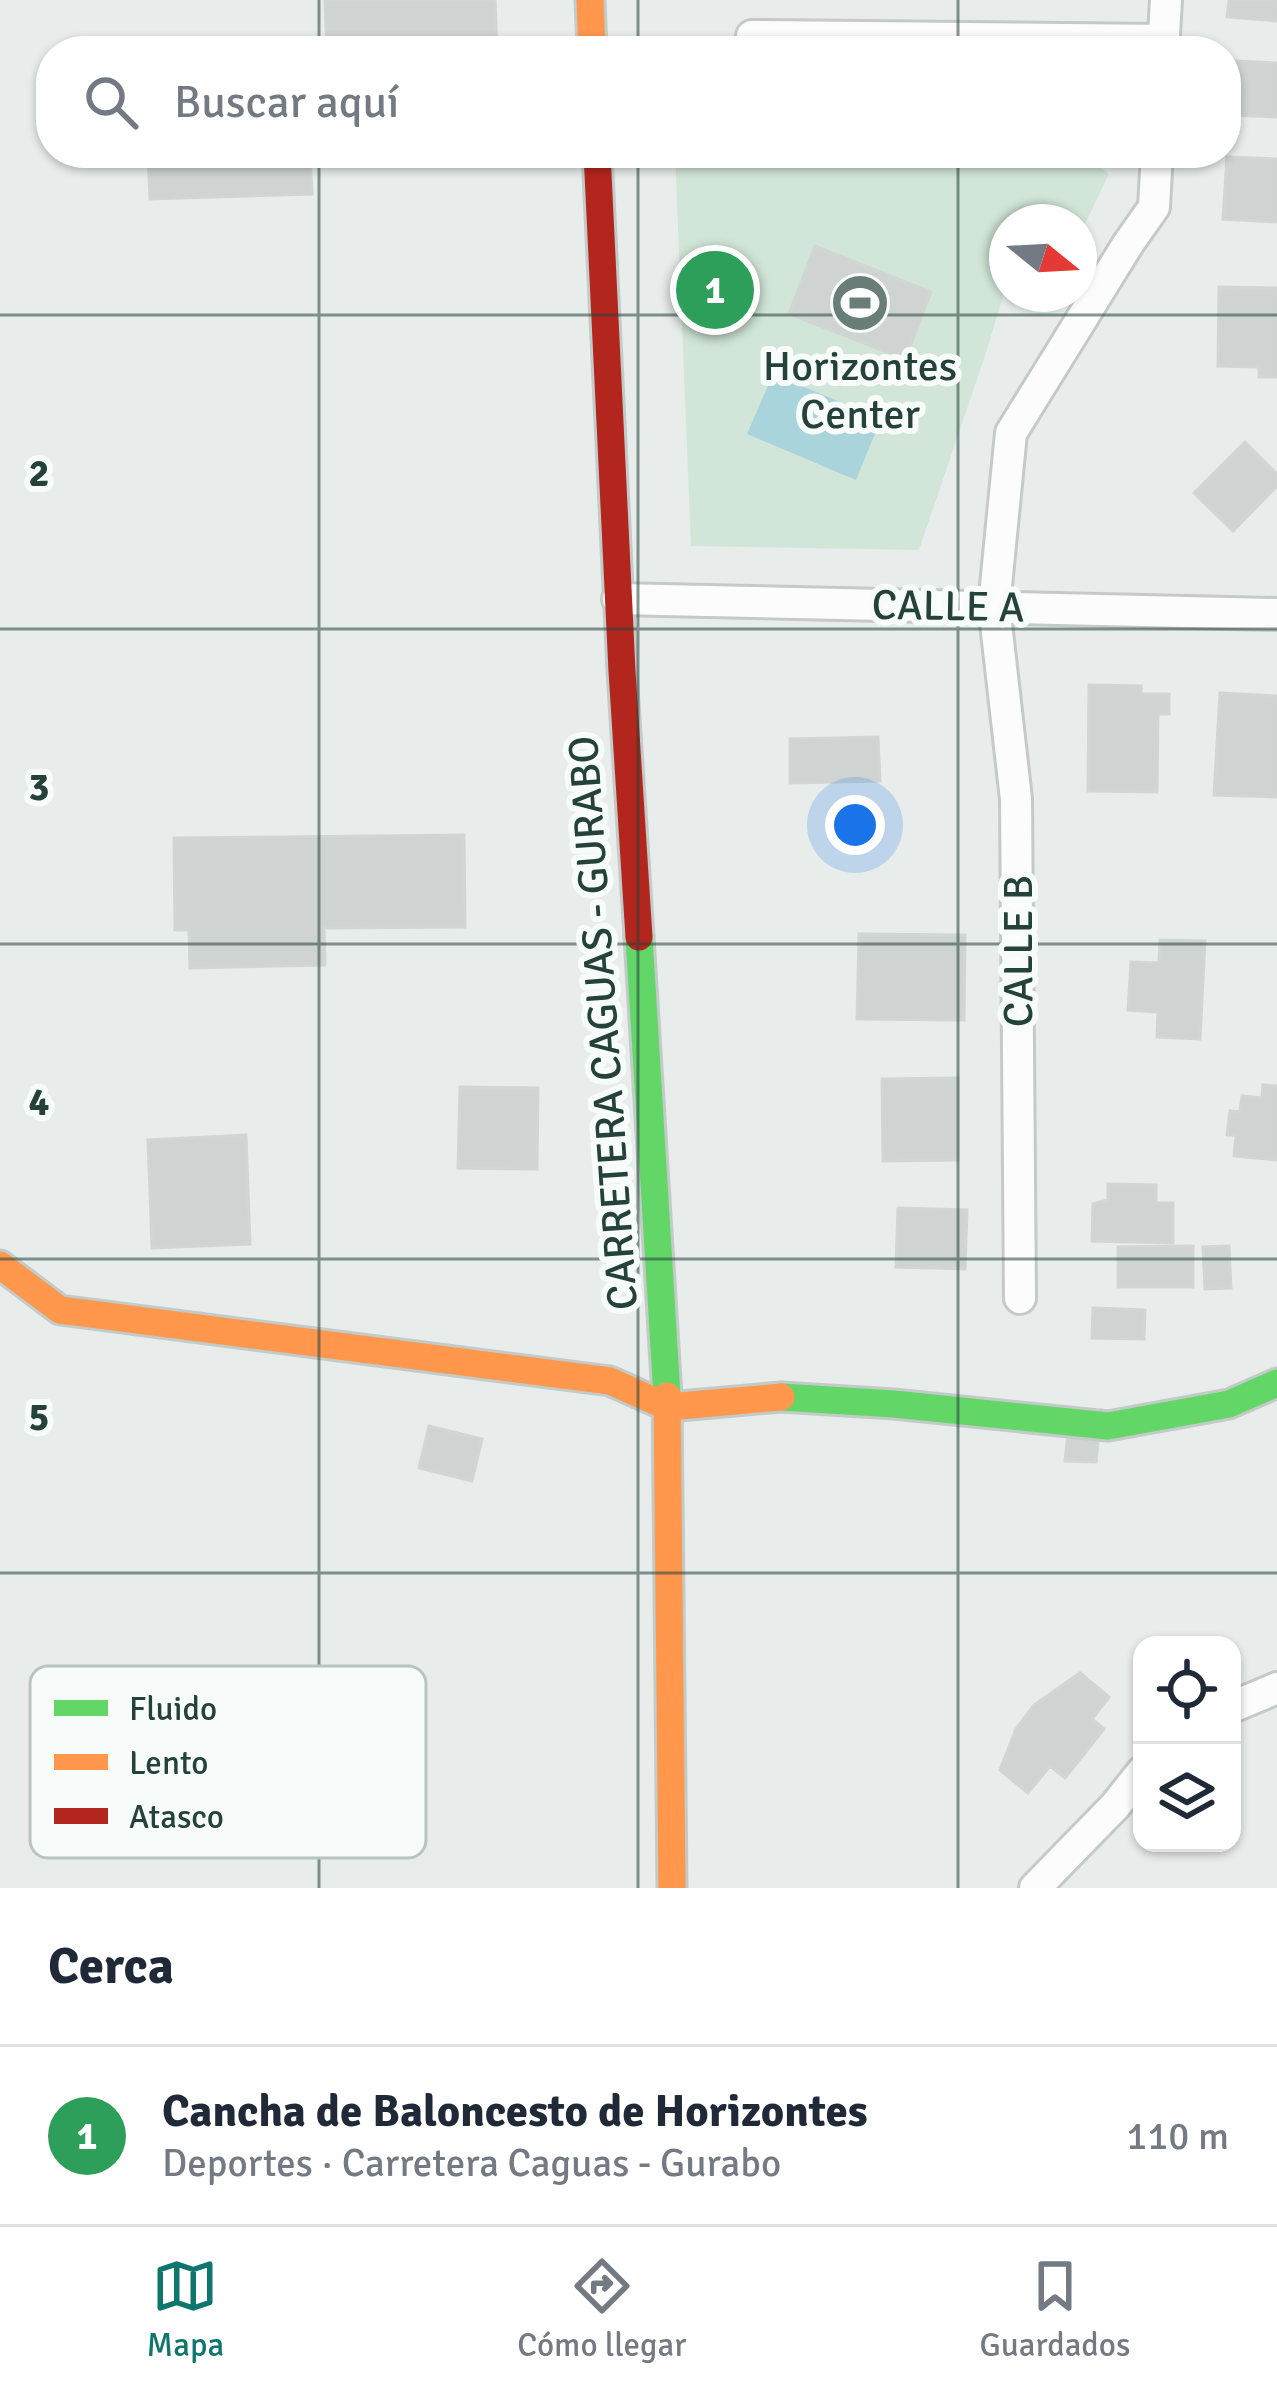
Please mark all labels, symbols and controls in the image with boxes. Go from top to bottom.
search box [36,36,1241,168]
icon: search [78,69,144,135]
text: Buscar aquí [174,75,399,130]
north arrow [989,204,1097,312]
pin: 1 [676,245,754,335]
sports icon: Horizontes Center [829,272,891,334]
place label: Horizontes Center [763,341,957,440]
text: 2 [28,449,50,497]
street label: CALLE A [871,580,1025,633]
street label: CARRETERA CAGUAS - GURABO [558,734,649,1312]
text: 3 [28,763,50,811]
your location [825,795,885,855]
street label: CALLE B [993,875,1044,1027]
text: 4 [28,1078,50,1126]
text: 5 [28,1393,50,1441]
map controls [1133,1636,1241,1852]
button: locate [1133,1636,1241,1744]
legend [30,1666,426,1858]
text: Fluido [129,1689,217,1730]
text: Lento [129,1743,208,1784]
button: layers [1133,1744,1241,1852]
text: Atasco [129,1797,224,1838]
text: Cerca [48,1935,174,1998]
text: Cancha de Baloncesto de Horizontes [162,2084,868,2139]
text: 1 [76,2112,98,2160]
text: 110 m [1126,2112,1229,2160]
text: Deportes · Carretera Caguas - Gurabo [162,2139,781,2187]
tab: Mapa [147,2253,224,2366]
tab: Cómo llegar [517,2253,686,2366]
tab: Guardados [979,2253,1130,2366]

